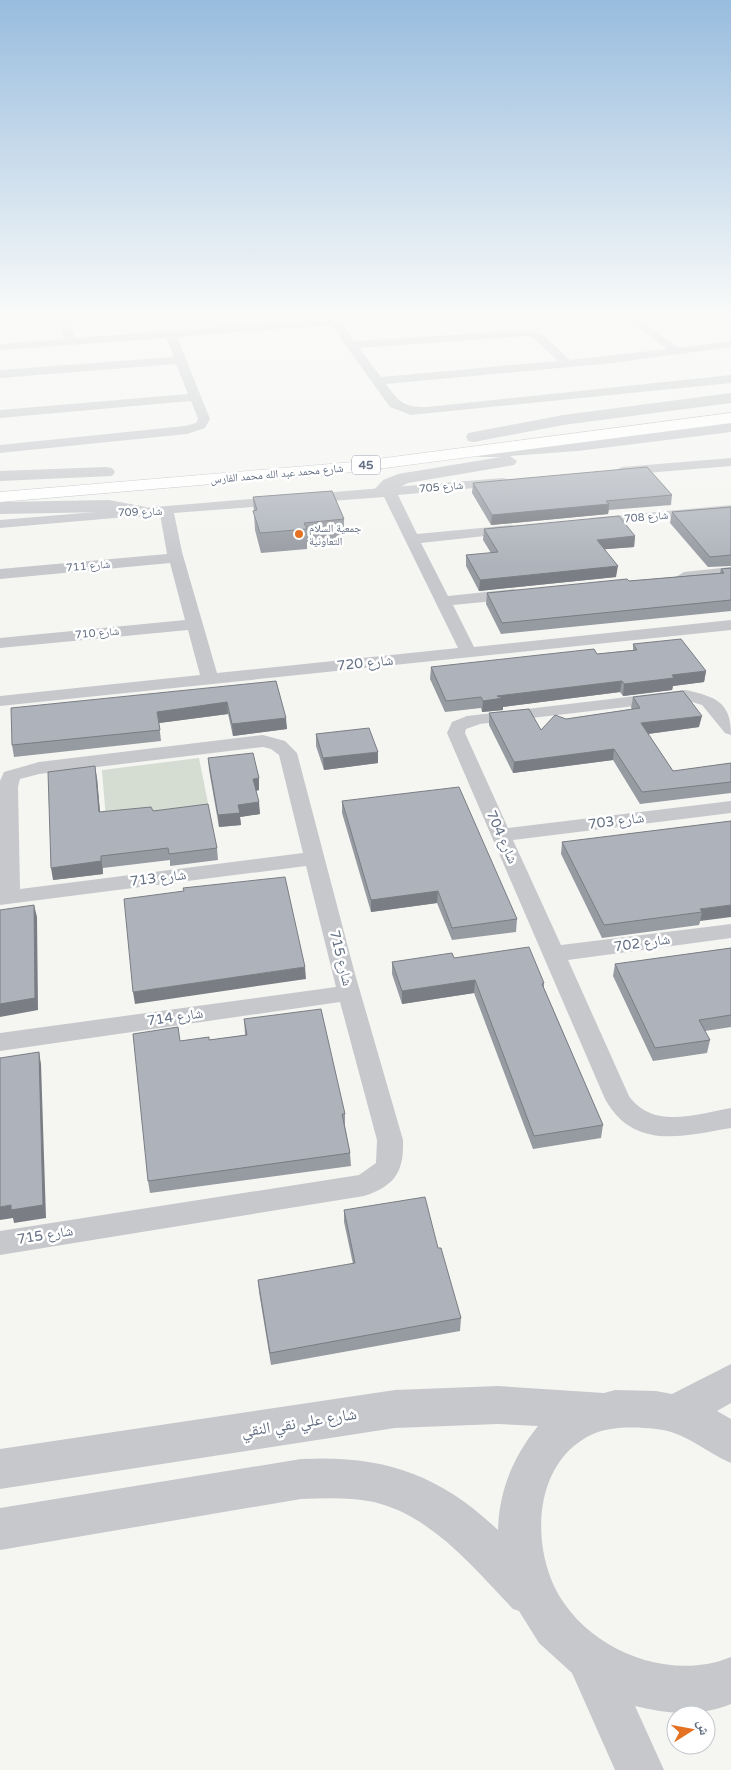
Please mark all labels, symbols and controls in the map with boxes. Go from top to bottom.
road number: 45 [352,456,380,474]
street label: شارع محمد عبد الله محمد الفارس [210,462,344,486]
street label: شارع 705 [418,479,464,495]
street label: شارع 709 [118,505,162,519]
street label: شارع 708 [623,509,669,525]
place label: جمعية السلام التعاونية [309,522,361,548]
marker: جمعية السلام التعاونية [293,528,305,540]
street label: شارع 711 [65,558,111,574]
street label: شارع 710 [74,625,120,641]
street label: شارع 720 [336,652,394,675]
street label: شارع 704 [482,808,521,867]
street label: شارع 703 [587,809,645,834]
street label: شارع 713 [129,866,187,891]
street label: شارع 715 [325,928,356,988]
street label: شارع 702 [613,931,671,956]
street label: شارع 714 [146,1005,204,1030]
street label: شارع 715 [16,1222,74,1249]
street label: شارع علي نقي النقي [240,1404,358,1444]
north arrow [666,1705,716,1755]
text: ش [694,1719,713,1737]

